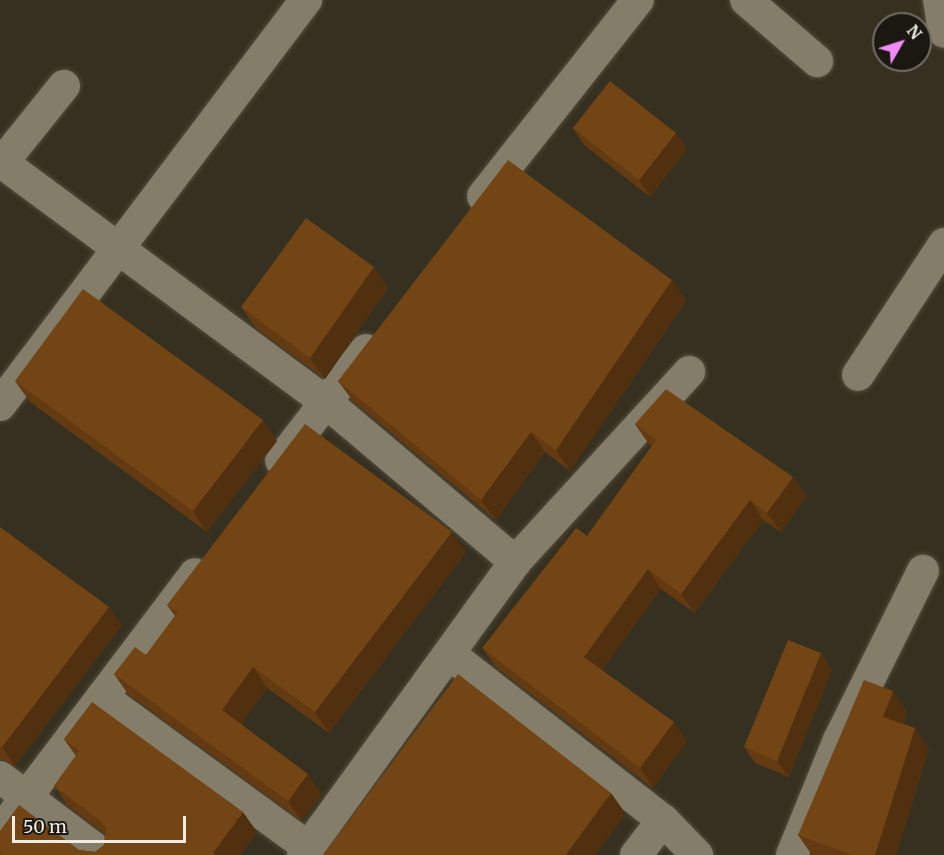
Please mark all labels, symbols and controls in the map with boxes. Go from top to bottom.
north arrow [872,12,932,72]
text: N [903,21,926,43]
scale bar [15,804,189,842]
text: 50 m [23,815,67,838]

